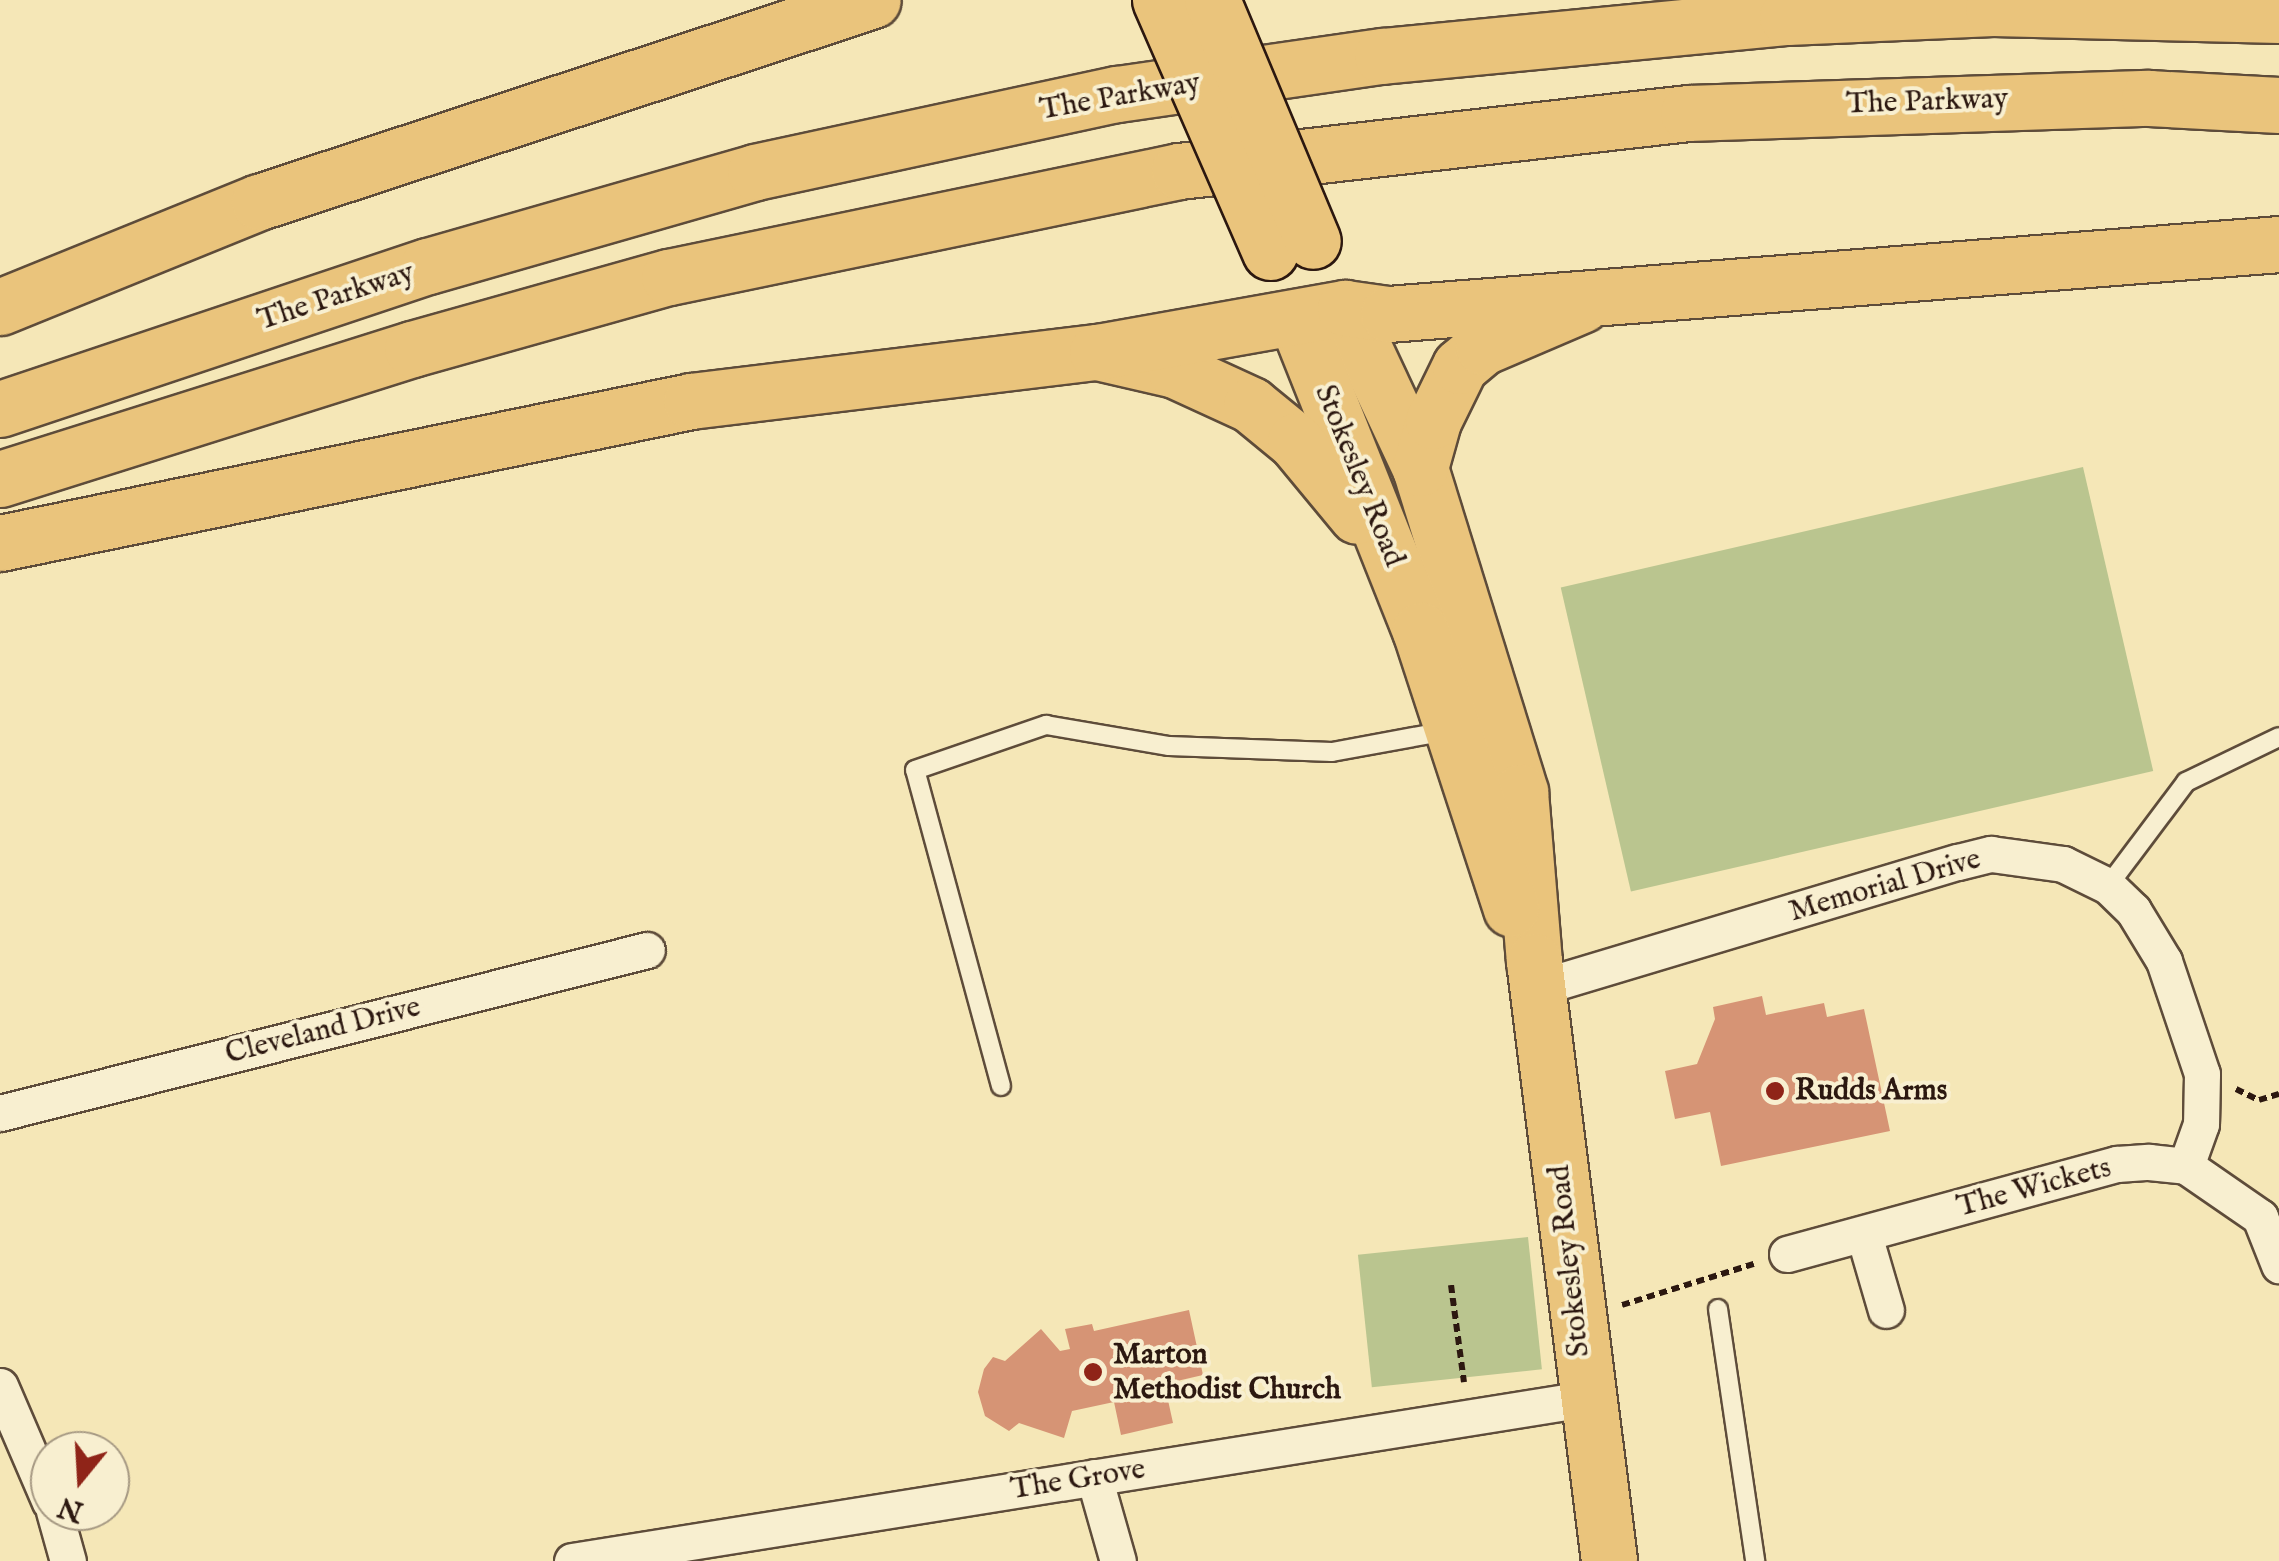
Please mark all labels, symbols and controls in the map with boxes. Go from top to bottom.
street label: The Parkway [1037,65,1203,129]
street label: The Parkway [1845,81,2009,123]
street label: The Parkway [253,255,419,339]
street label: Stokesley Road [1306,380,1412,572]
street label: Memorial Drive [1785,841,1985,931]
street label: Cleveland Drive [222,989,424,1073]
place label: Rudds Arms [1795,1073,1947,1109]
marker: Rudds Arms [1764,1080,1786,1102]
street label: The Wickets [1953,1150,2115,1226]
street label: Stokesley Road [1542,1163,1598,1359]
place label: Marton Methodist Church [1113,1337,1341,1408]
marker: Marton Methodist Church [1082,1361,1104,1383]
north arrow [30,1431,130,1531]
street label: The Grove [1008,1452,1148,1508]
text: N [54,1488,88,1528]

